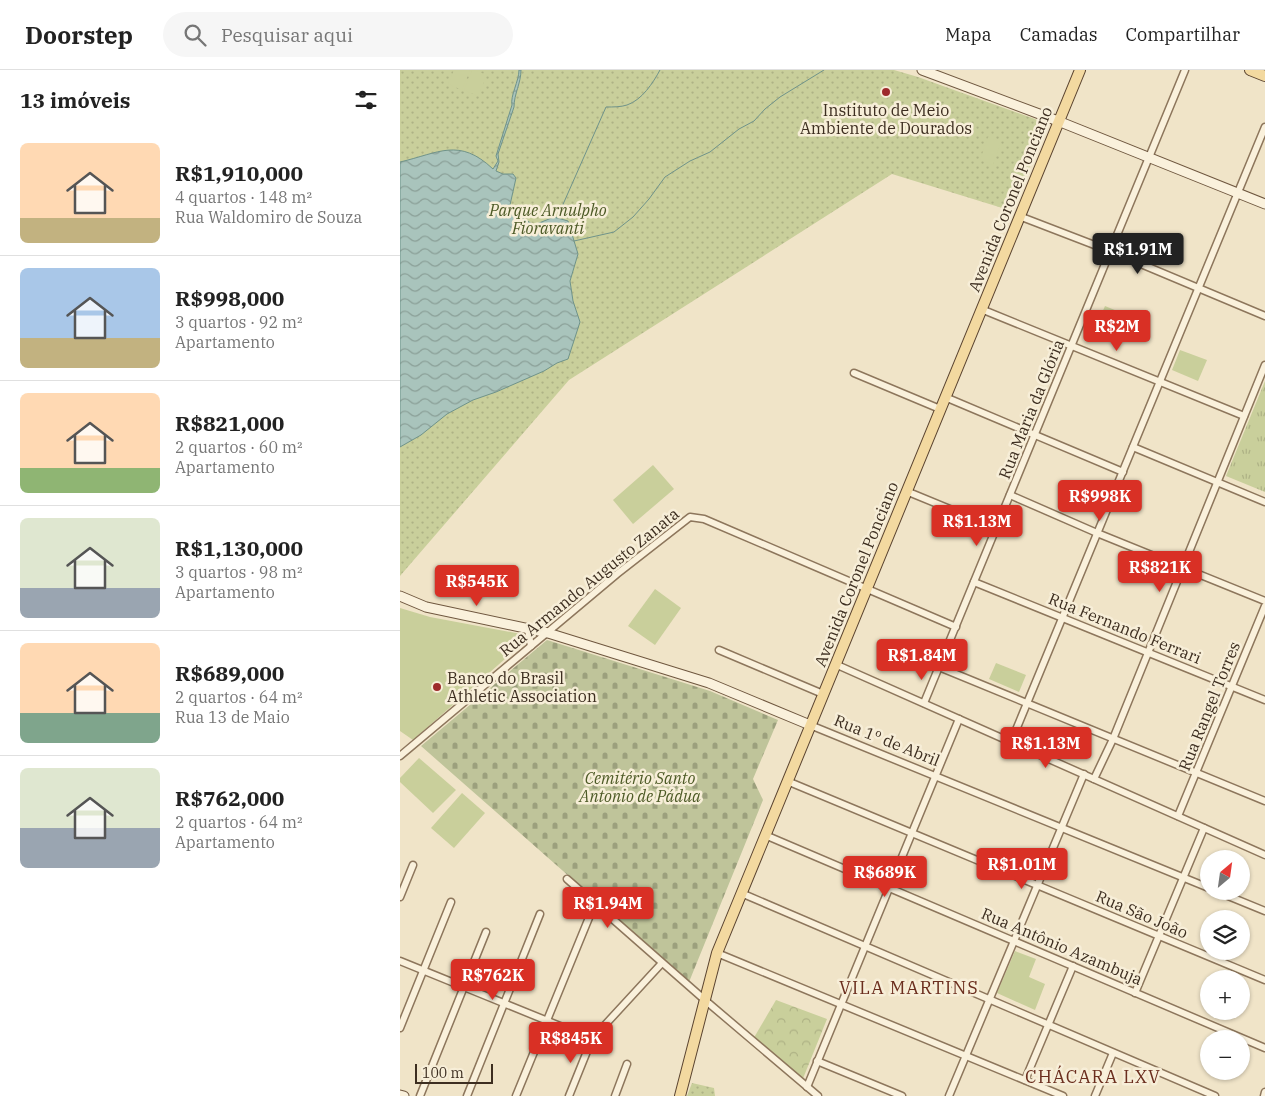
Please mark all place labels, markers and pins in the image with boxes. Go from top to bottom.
marker: Instituto de Meio Ambiente de Dourados [880,86,892,98]
place label: Instituto de Meio Ambiente de Dourados [800,100,972,138]
pin: R$1.91M [1092,232,1184,275]
pin: R$2M [1087,310,1147,352]
pin: R$998K [1059,480,1141,522]
pin: R$1.13M [931,504,1023,547]
pin: R$821K [1119,550,1201,593]
pin: R$545K [436,564,518,607]
pin: R$1.84M [876,638,968,681]
place label: Banco do Brasil Athletic Association [447,668,597,706]
marker: Banco do Brasil Athletic Association [431,681,443,693]
pin: R$1.13M [1000,726,1092,769]
pin: R$1.01M [976,848,1068,890]
pin: R$689K [844,856,926,898]
pin: R$1.94M [562,886,654,929]
pin: R$762K [452,958,534,1001]
pin: R$845K [530,1022,612,1064]

